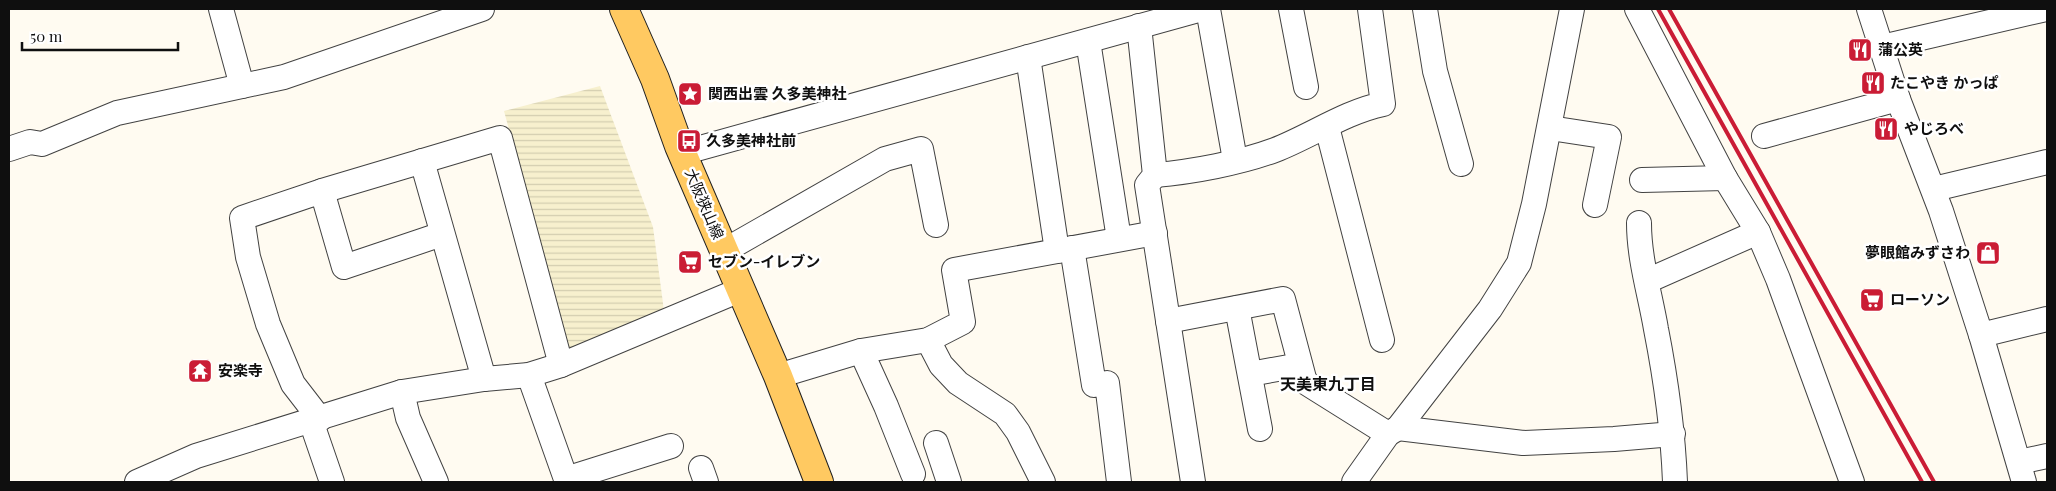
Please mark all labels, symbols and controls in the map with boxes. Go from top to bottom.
scale bar [22,20,179,52]
text: 50 m [30,26,63,46]
restaurant icon: 蒲公英 [1847,37,1873,63]
place label: 蒲公英 [1878,39,1923,59]
restaurant icon: たこやき かっぱ [1860,70,1886,96]
place label: たこやき かっぱ [1890,72,1999,92]
place icon: 関西出雲 久多美神社 [677,81,703,107]
place label: 関西出雲 久多美神社 [708,83,847,103]
restaurant icon: やじろべ [1873,116,1899,142]
place label: やじろべ [1904,118,1964,138]
bus stop icon: 久多美神社前 [676,128,702,154]
place label: 久多美神社前 [706,130,796,150]
street label: 大阪狭山線 [681,165,729,242]
shop icon: 夢眼館みずさわ [1975,240,2001,266]
place label: 夢眼館みずさわ [1865,242,1970,262]
supermarket icon: セブン-イレブン [677,249,703,275]
place label: セブン-イレブン [708,251,820,271]
supermarket icon: ローソン [1859,287,1885,313]
place label: ローソン [1890,289,1950,309]
temple icon: 安楽寺 [187,358,213,384]
place label: 安楽寺 [218,360,263,380]
district label: 天美東九丁目 [1280,373,1376,394]

